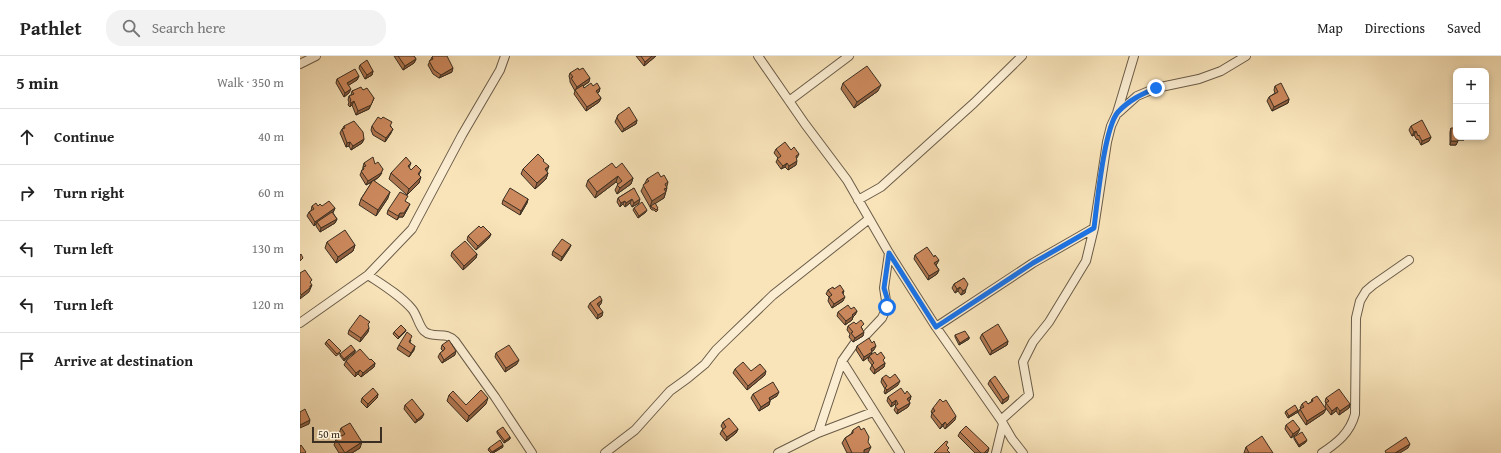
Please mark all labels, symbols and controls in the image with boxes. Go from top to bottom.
search box [106,10,386,46]
text: Pathlet [20,14,82,42]
icon: search [120,17,142,39]
text: Search here [152,17,226,38]
text: Map [1317,18,1343,38]
text: Directions [1365,18,1425,38]
text: Saved [1447,18,1481,38]
map controls [1453,68,1489,140]
button: + [1453,68,1489,104]
text: 5 min [16,70,58,95]
text: Walk · 350 m [217,73,284,92]
route end [1147,79,1165,97]
button: − [1453,104,1489,140]
icon: ahead [16,126,38,148]
text: Continue [54,126,115,147]
text: 40 m [258,127,284,146]
icon: right [16,182,38,204]
text: Turn right [54,182,125,203]
text: 60 m [258,183,284,202]
icon: left [16,238,38,260]
text: Turn left [54,238,113,259]
text: 130 m [252,239,284,258]
icon: left [16,294,38,316]
text: Turn left [54,294,113,315]
text: 120 m [252,295,284,314]
route start [878,298,896,316]
icon: arrive [16,350,38,372]
text: Arrive at destination [54,350,193,371]
scale bar [312,425,382,444]
text: 50 m [318,426,340,442]

